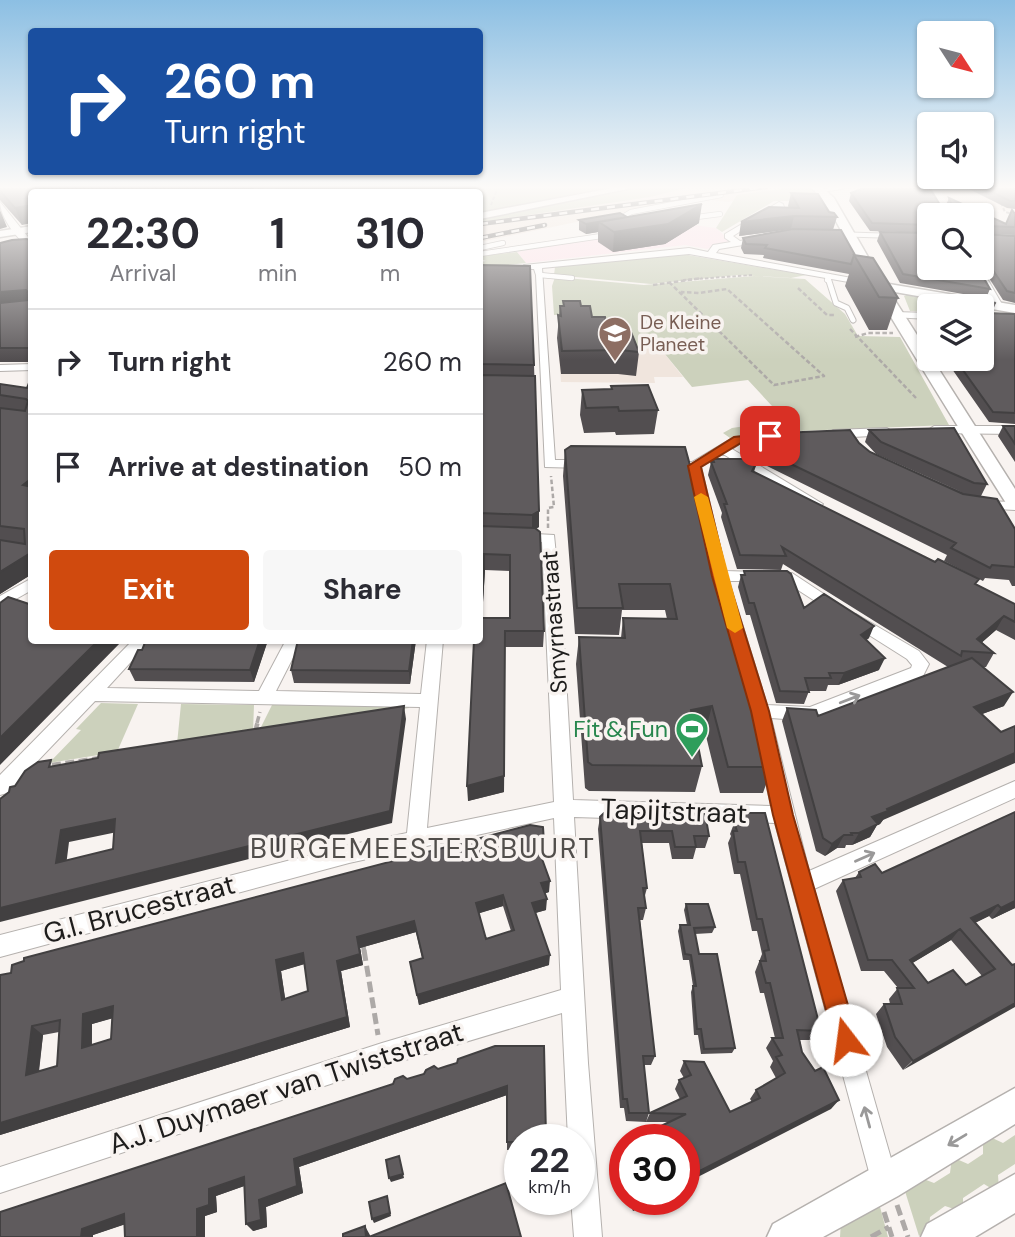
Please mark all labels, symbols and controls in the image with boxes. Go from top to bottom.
north arrow [917,21,994,98]
map controls [917,21,994,371]
text: 260 m [164,49,315,113]
icon: right [49,56,140,147]
text: Turn right [164,111,306,153]
button: sound [917,112,994,189]
button: search [917,203,994,280]
text: 22:30 [86,206,200,261]
text: 1 [270,206,285,261]
text: 310 [355,206,425,261]
text: Arrival [109,258,176,288]
text: min [258,258,297,288]
text: m [380,258,400,288]
button: layers [917,294,994,371]
place label: De Kleine Planeet [640,310,721,357]
school or university icon: De Kleine Planeet [596,314,634,363]
icon: right [49,343,87,381]
text: Turn right [108,345,232,379]
text: 260 m [383,345,462,379]
pin [740,406,800,466]
icon: arrive [751,417,789,455]
icon: arrive [49,448,87,486]
text: Arrive at destination [108,450,369,484]
text: 50 m [398,450,462,484]
button: Exit [49,550,249,630]
button: Share [263,550,462,630]
street label: Smyrnastraat [534,550,574,694]
one-way arrow [838,691,860,704]
sports icon: Fit & Fun [673,710,711,759]
place label: Fit & Fun [573,714,668,744]
street label: Tapijtstraat [600,790,748,832]
district label: BURGEMEESTERSBUURT [250,830,596,867]
one-way arrow [854,850,876,863]
street label: G.I. Brucestraat [39,866,239,952]
position arrow [809,1003,883,1077]
street label: A.J. Duymaer van Twiststraat [104,1013,468,1163]
one-way arrow [860,1106,873,1129]
speed limit sign: 30 [609,1124,700,1215]
one-way arrow [947,1133,967,1147]
text: 22 [529,1137,570,1183]
text: km/h [528,1175,571,1199]

